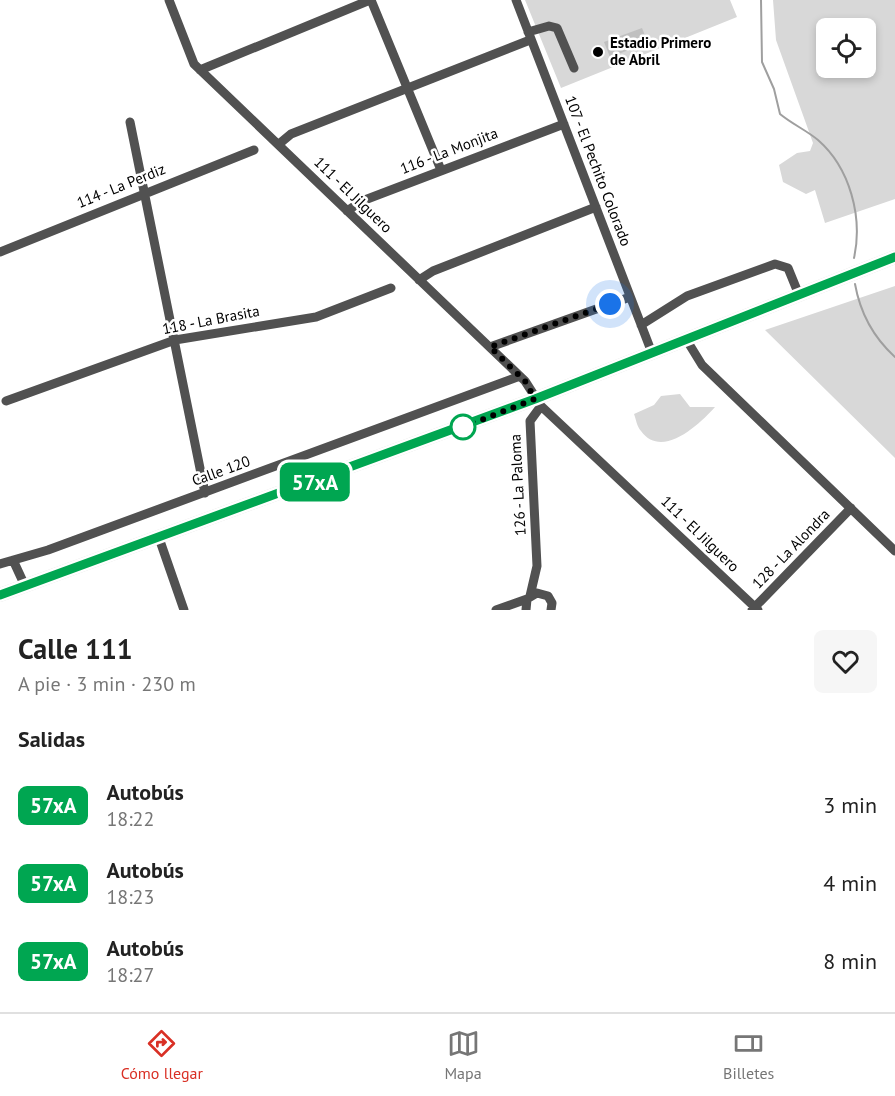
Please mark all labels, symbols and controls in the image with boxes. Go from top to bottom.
map controls [816,18,876,78]
button: locate [816,18,876,78]
place label: Estadio Primero de Abril [610,33,711,69]
marker: Estadio Primero de Abril [591,45,605,59]
street label: 107 - El Pechito Colorado [561,93,636,249]
street label: 116 - La Monjita [397,123,500,178]
street label: 111 - El Jilguero [310,153,397,237]
street label: 114 - La Perdiz [74,159,168,212]
your location [595,289,625,319]
street label: 118 - La Brasita [161,301,261,338]
unlabelled marker [450,414,476,440]
street label: 126 - La Paloma [505,434,530,536]
street label: Calle 120 [189,451,253,490]
line badge: 57xA [273,462,357,502]
text: 57xA [292,469,338,496]
street label: 111 - El Jilguero [657,492,744,576]
street label: 128 - La Alondra [748,505,834,593]
text: Calle 111 [18,630,133,667]
button: heart [814,630,877,693]
text: A pie · 3 min · 230 m [18,671,196,697]
text: Salidas [18,725,85,753]
text: Autobús [106,778,184,806]
text: 3 min [823,791,877,819]
text: 57xA [30,792,76,819]
text: 18:22 [106,806,154,832]
text: Autobús [106,856,184,884]
text: 4 min [823,869,877,897]
text: 57xA [30,870,76,897]
text: 18:23 [106,884,154,910]
text: Autobús [106,934,184,962]
text: 8 min [823,947,877,975]
text: 57xA [30,948,76,975]
text: 18:27 [106,962,154,988]
tab: Cómo llegar [121,1027,203,1083]
tab: Mapa [444,1027,482,1083]
tab: Billetes [723,1027,774,1083]

